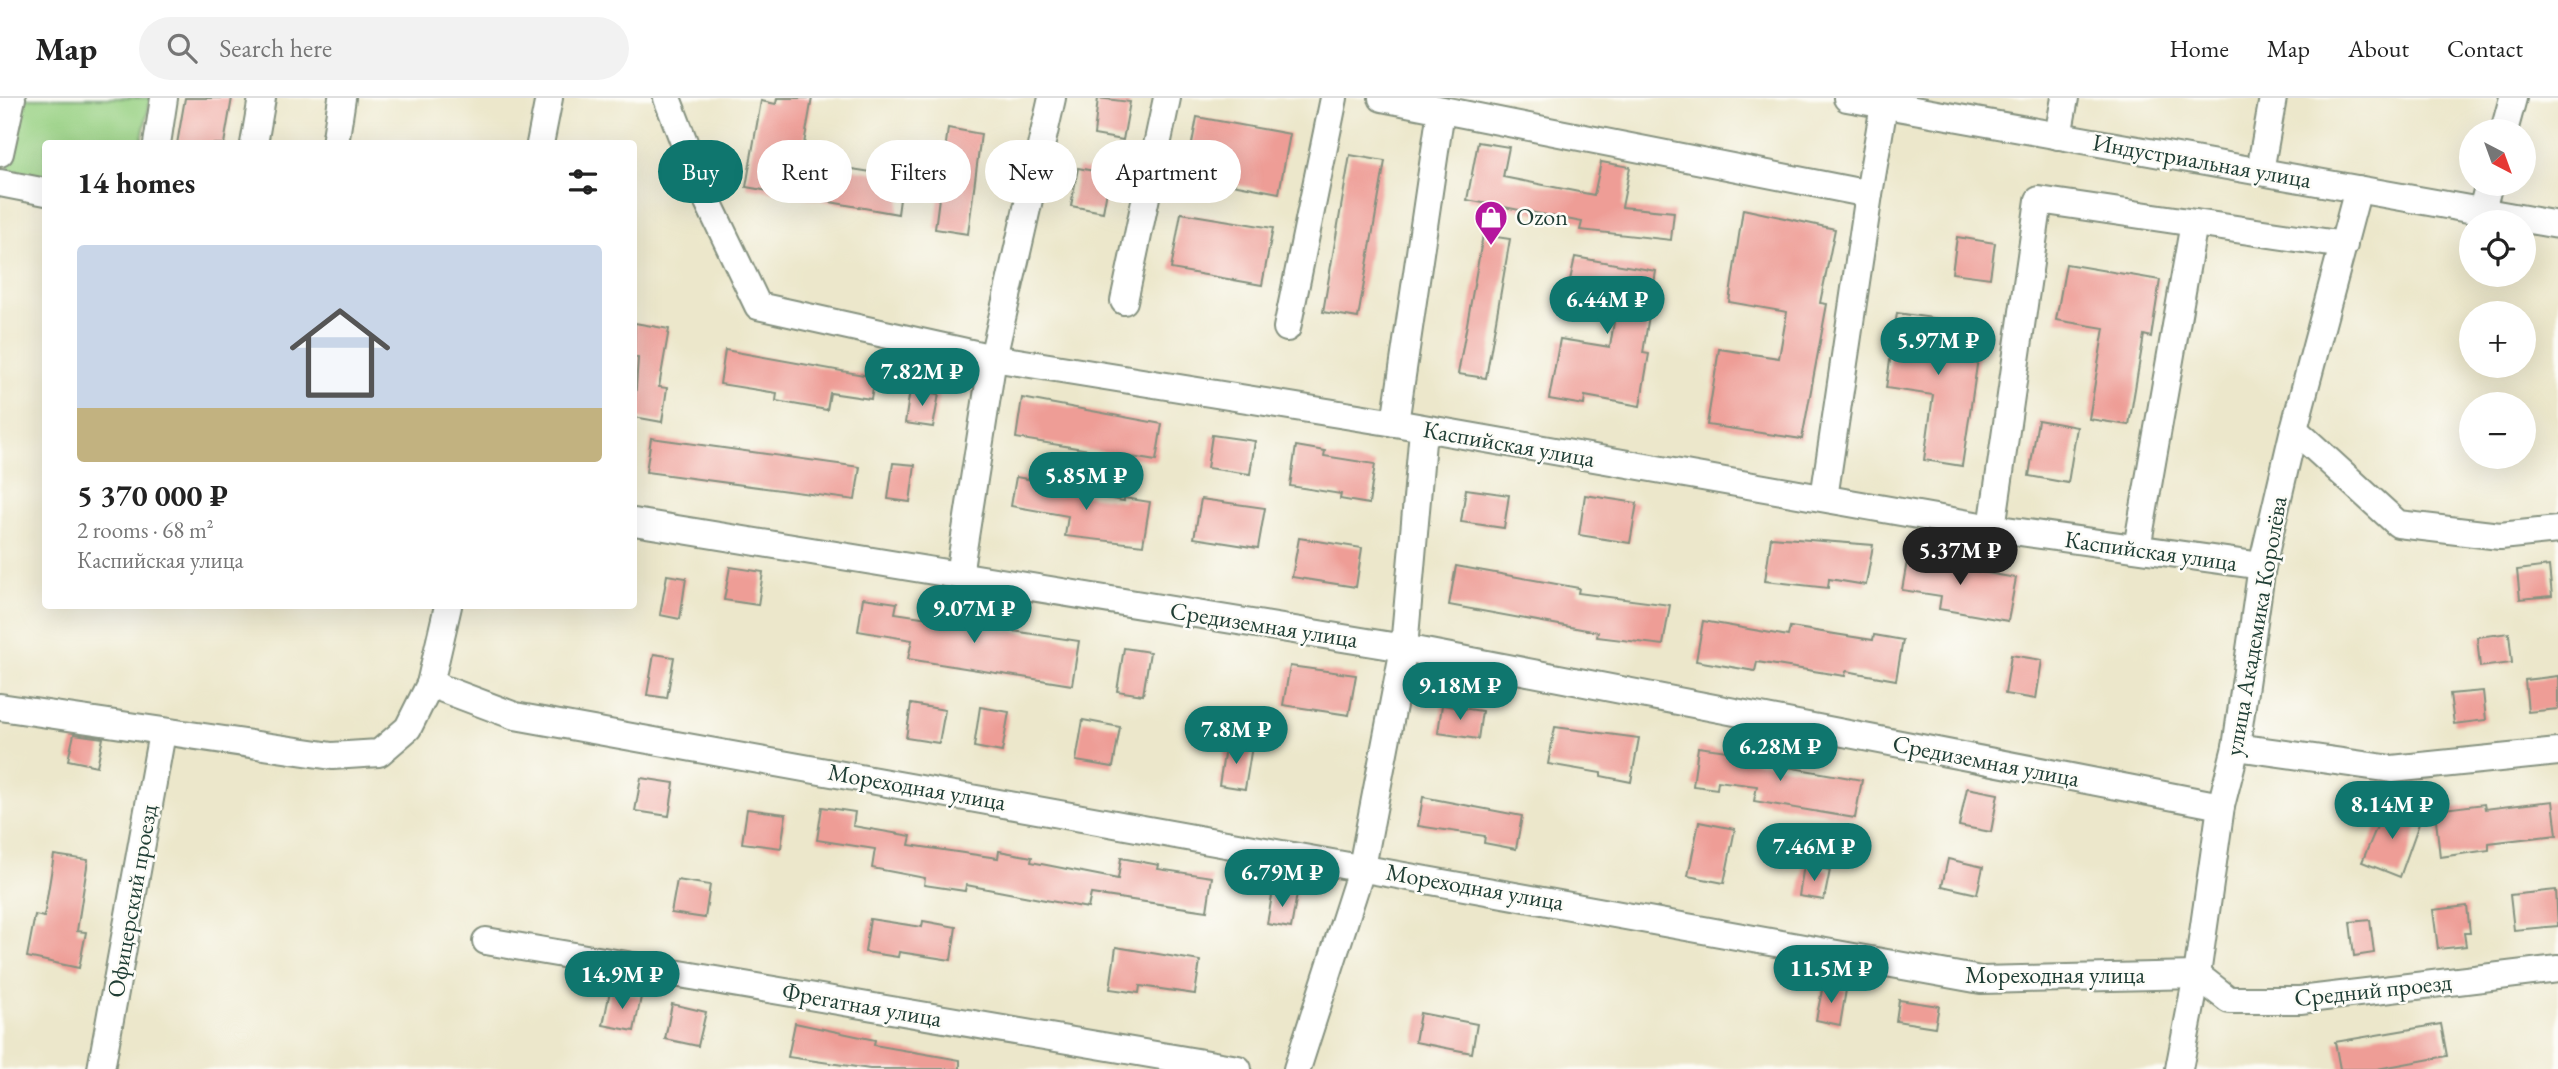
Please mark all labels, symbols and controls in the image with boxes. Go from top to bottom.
search box [139,17,629,80]
text: Map [35,27,97,70]
icon: search [163,29,201,67]
text: Search here [219,31,332,65]
text: Home [2169,33,2229,64]
text: Map [2267,33,2310,64]
text: About [2348,33,2409,64]
text: Contact [2447,33,2523,64]
north arrow [2459,119,2536,196]
map controls [2459,119,2536,469]
street label: Индустриальная улица [2090,126,2314,195]
chip: Buy [658,140,743,203]
chip: Rent [757,140,852,203]
chip: Filters [866,140,971,203]
chip: New [985,140,1077,203]
chip: Apartment [1091,140,1241,203]
text: 14 homes [77,163,195,202]
icon: filters [564,163,602,201]
shop icon: Ozon [1472,198,1510,247]
place label: Ozon [1516,201,1568,232]
button: locate [2459,210,2536,287]
pin: 6.44M ₽ [1542,276,1672,336]
text: 6.44M ₽ [1566,284,1648,314]
icon: home [277,290,403,416]
button: + [2459,301,2536,378]
pin: 5.97M ₽ [1873,317,2003,377]
text: 5.97M ₽ [1897,325,1979,355]
pin: 7.82M ₽ [857,348,987,408]
text: 7.82M ₽ [881,356,963,386]
button: − [2459,392,2536,469]
street label: Каспийская улица [1421,413,1598,474]
pin: 5.85M ₽ [1021,452,1151,512]
text: 5.85M ₽ [1045,460,1127,490]
text: 5 370 000 ₽ [77,476,228,515]
street label: улица Академика Королёва [2217,493,2294,758]
text: 2 rooms · 68 m² [77,515,214,545]
street label: Каспийская улица [2063,523,2240,578]
pin: 5.37M ₽ [1895,528,2025,587]
text: 5.37M ₽ [1919,535,2001,565]
text: Каспийская улица [77,545,244,575]
pin: 9.07M ₽ [909,586,1039,645]
text: 9.07M ₽ [933,593,1015,623]
street label: Средиземная улица [1168,594,1361,655]
pin: 9.18M ₽ [1395,662,1525,722]
text: 9.18M ₽ [1419,670,1501,700]
pin: 7.8M ₽ [1179,706,1293,766]
text: 7.8M ₽ [1201,714,1271,744]
pin: 6.28M ₽ [1715,724,1845,783]
street label: Средиземная улица [1890,727,2083,794]
text: 6.28M ₽ [1739,731,1821,761]
street label: Мореходная улица [826,756,1009,817]
pin: 8.14M ₽ [2327,782,2457,841]
text: 8.14M ₽ [2351,789,2433,819]
street label: Офицерский проезд [99,802,164,1000]
pin: 7.46M ₽ [1749,824,1879,883]
text: 7.46M ₽ [1773,831,1855,861]
pin: 6.79M ₽ [1217,850,1347,909]
street label: Мореходная улица [1384,856,1567,917]
text: 6.79M ₽ [1241,857,1323,887]
pin: 11.5M ₽ [1766,946,1896,1005]
pin: 14.9M ₽ [557,951,687,1011]
text: 11.5M ₽ [1790,953,1872,983]
text: 14.9M ₽ [581,959,663,989]
street label: Мореходная улица [1965,959,2145,990]
street label: Средний проезд [2293,966,2453,1013]
street label: Фрегатная улица [780,975,945,1034]

